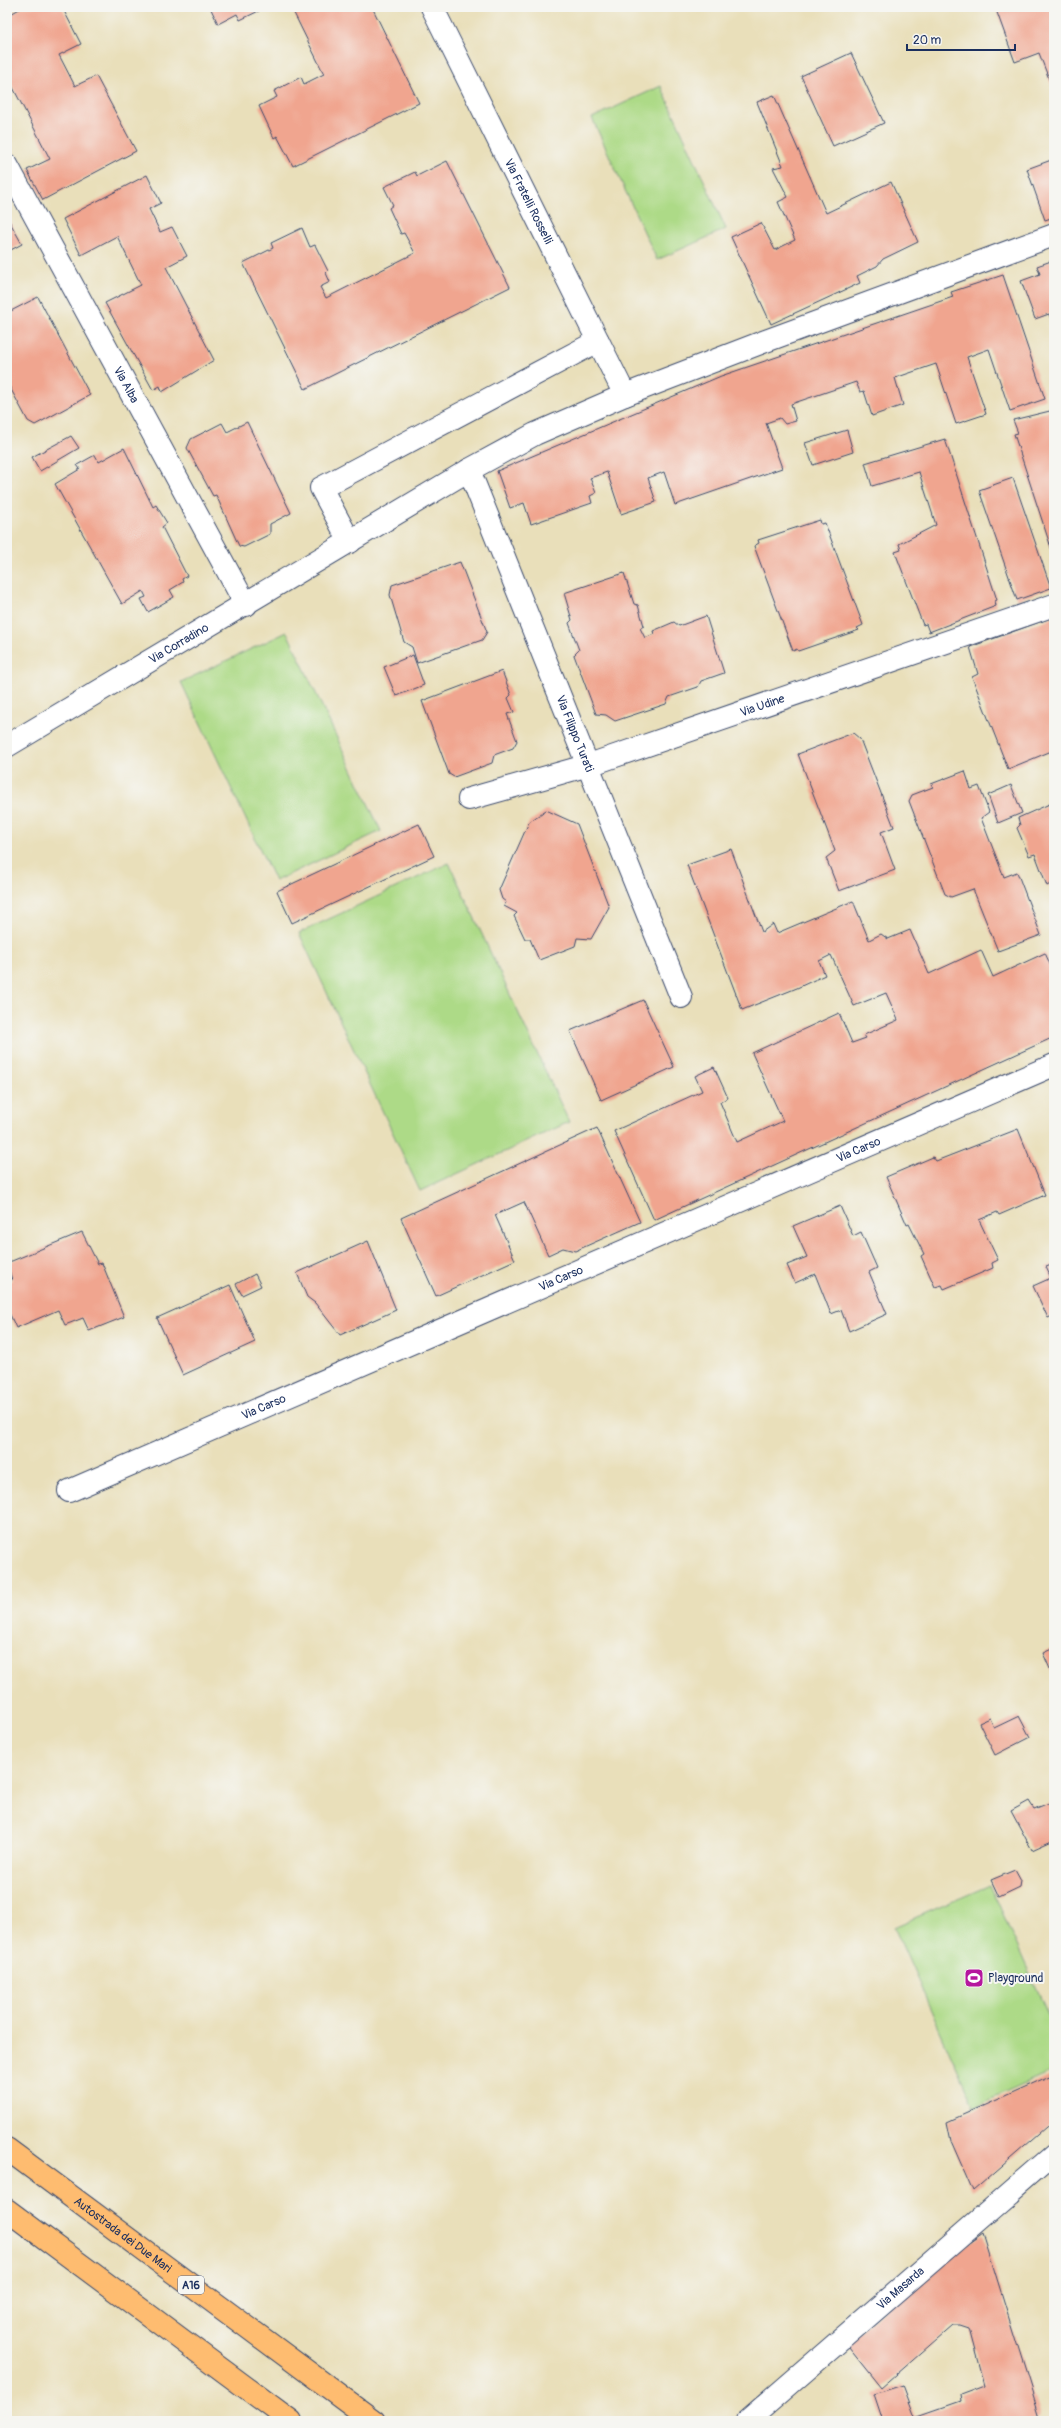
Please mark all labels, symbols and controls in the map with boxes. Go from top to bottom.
scale bar [907,26,1015,52]
text: 20 m [913,33,942,48]
street label: Via Fratelli Rosselli [501,156,556,247]
street label: Via Alba [110,364,142,406]
street label: Via Corradino [146,620,212,667]
street label: Via Udine [738,691,787,720]
street label: Via Filippo Turati [552,693,597,774]
street label: Via Carso [834,1134,883,1166]
street label: Via Carso [537,1262,586,1295]
street label: Via Carso [239,1391,289,1423]
sports icon: Playground [963,1967,985,1989]
place label: Playground [988,1971,1044,1986]
street label: Autostrada dei Due Mari [70,2194,174,2276]
street label: Via Masarda [874,2263,928,2313]
road number: A16 [178,2276,204,2294]

